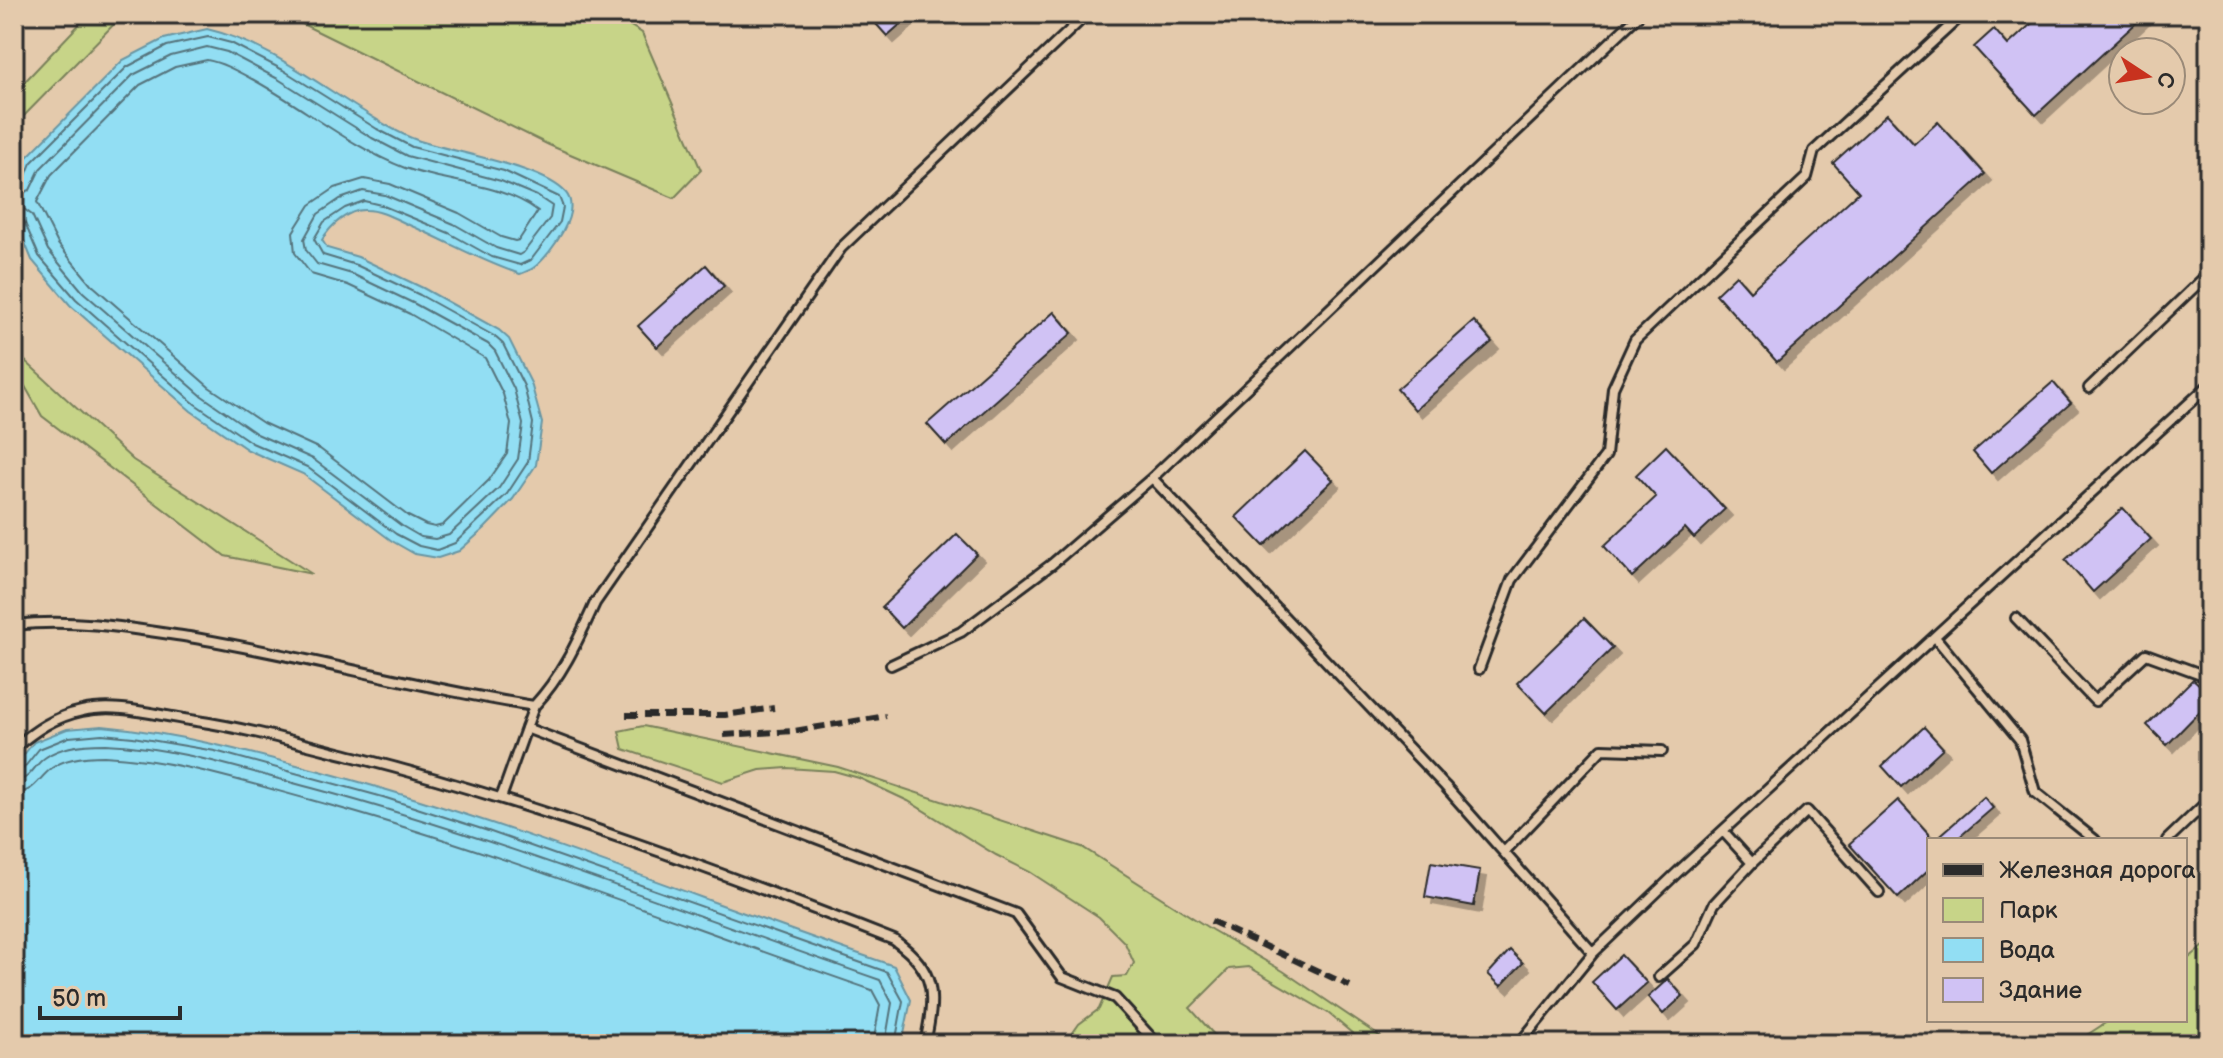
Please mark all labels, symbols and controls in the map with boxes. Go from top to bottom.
north arrow [2107,36,2187,116]
text: С [2150,70,2180,90]
legend [1927,838,2187,1022]
text: Железная дорога [1999,856,2196,885]
text: Парк [1999,896,2058,925]
text: Вода [1999,936,2055,965]
scale bar [40,970,180,1020]
text: Здание [1999,976,2082,1005]
text: 50 m [52,984,106,1013]

